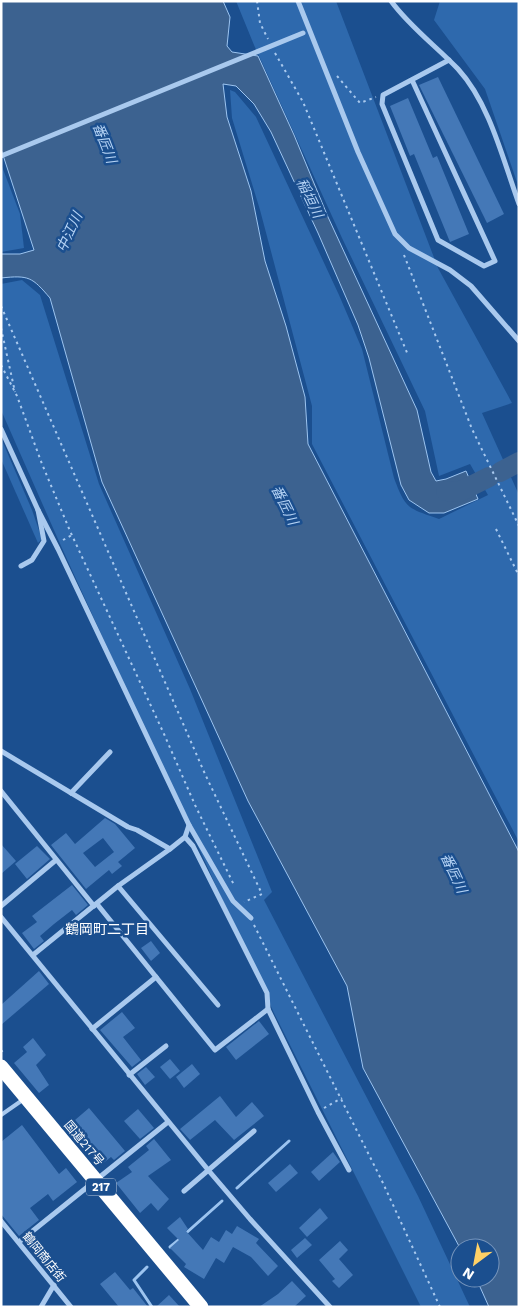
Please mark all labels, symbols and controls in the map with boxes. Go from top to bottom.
water label: 番匠川 [90,121,121,167]
water label: 稲垣川 [294,176,327,222]
water label: 中江川 [53,208,86,254]
water label: 番匠川 [269,483,302,529]
water label: 番匠川 [438,851,471,897]
district label: 鶴岡町二丁目 [65,921,149,937]
street label: 国道217号 [61,1118,107,1168]
road number: 217 [86,1178,116,1196]
street label: 鶴岡商店街 [20,1229,68,1285]
north arrow [450,1238,500,1288]
text: N [459,1264,477,1284]

